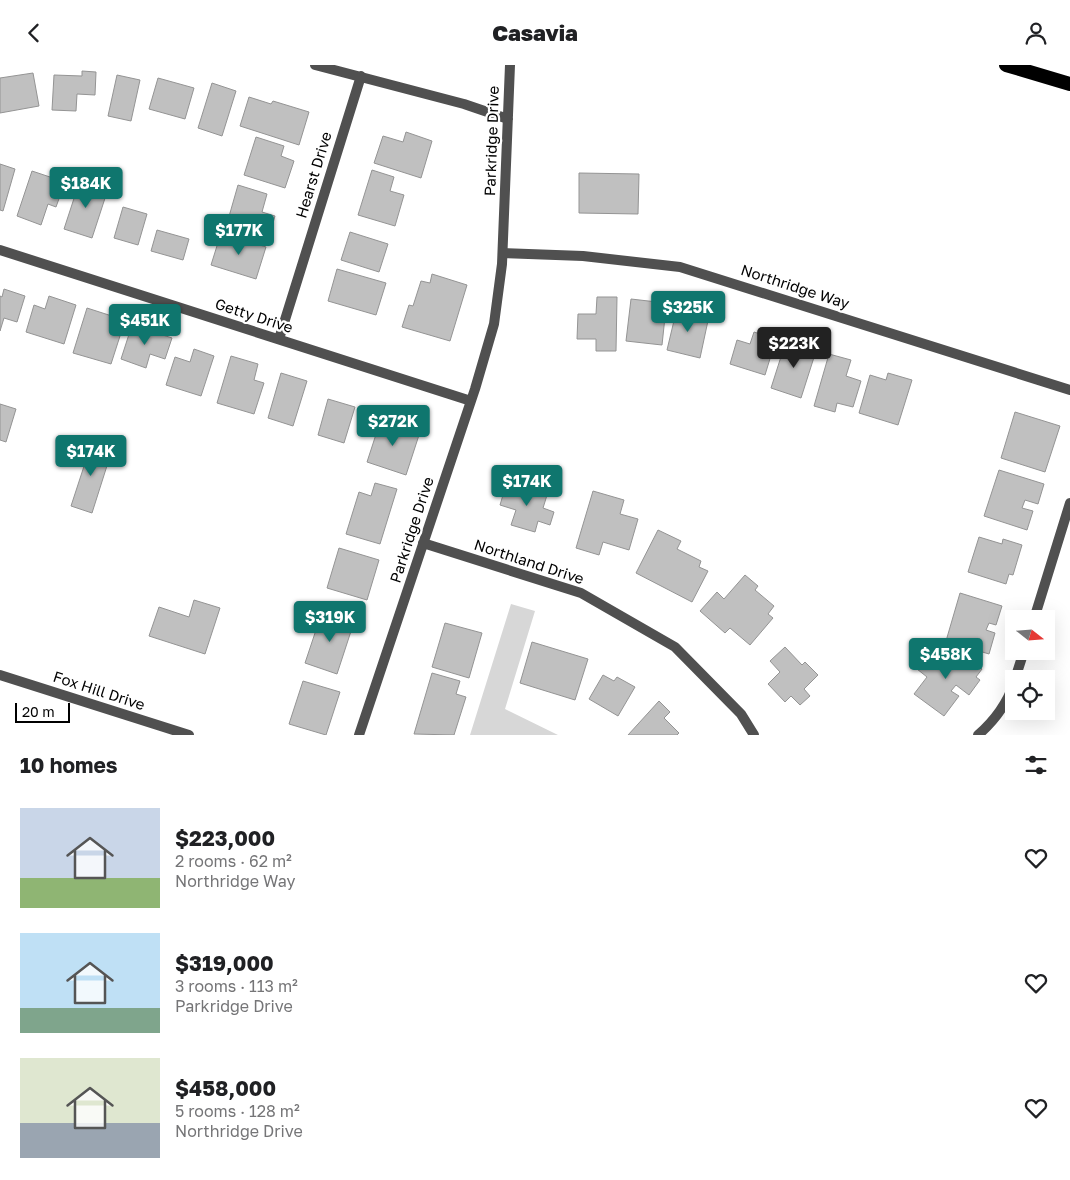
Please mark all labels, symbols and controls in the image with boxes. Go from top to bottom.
icon: back [20,19,48,47]
text: Casavia [492,19,578,46]
icon: person [1022,19,1050,47]
street label: Parkridge Drive [480,85,502,196]
street label: Hearst Drive [291,129,335,220]
pin: $184K [51,167,121,209]
text: $184K [61,173,111,193]
pin: $177K [204,213,274,256]
text: $177K [215,220,263,240]
street label: Northridge Way [739,260,852,312]
pin: $325K [653,291,723,333]
street label: Getty Drive [213,294,296,336]
text: $325K [662,297,714,317]
pin: $451K [110,303,180,346]
text: $451K [120,310,170,330]
pin: $223K [759,327,829,369]
text: $223K [768,333,820,353]
pin: $272K [358,405,428,447]
text: $272K [368,411,418,431]
pin: $174K [56,435,126,477]
text: $174K [66,441,116,461]
pin: $174K [492,465,562,507]
text: $174K [502,471,552,491]
street label: Parkridge Drive [385,474,437,585]
street label: Northland Drive [472,535,587,587]
pin: $319K [295,601,365,643]
text: $319K [305,607,355,627]
north arrow [1005,610,1055,660]
map controls [1005,610,1055,720]
pin: $458K [911,637,981,680]
text: $458K [920,644,972,664]
street label: Fox Hill Drive [51,667,148,713]
button: locate [1005,670,1055,720]
scale bar [15,700,70,723]
text: 20 m [22,703,55,720]
icon: filters [1022,751,1050,779]
text: 10 homes [20,752,118,778]
text: $223,000 [175,825,275,851]
icon: home [60,828,120,888]
icon: heart [1022,844,1050,872]
text: 2 rooms · 62 m² [175,851,292,871]
text: Northridge Way [175,871,295,891]
text: $319,000 [175,950,274,976]
icon: home [60,953,120,1013]
icon: heart [1022,969,1050,997]
text: 3 rooms · 113 m² [175,976,298,996]
text: Parkridge Drive [175,996,293,1016]
text: $458,000 [175,1075,276,1101]
icon: home [60,1078,120,1138]
icon: heart [1022,1094,1050,1122]
text: 5 rooms · 128 m² [175,1101,300,1121]
text: Northridge Drive [175,1121,303,1141]

